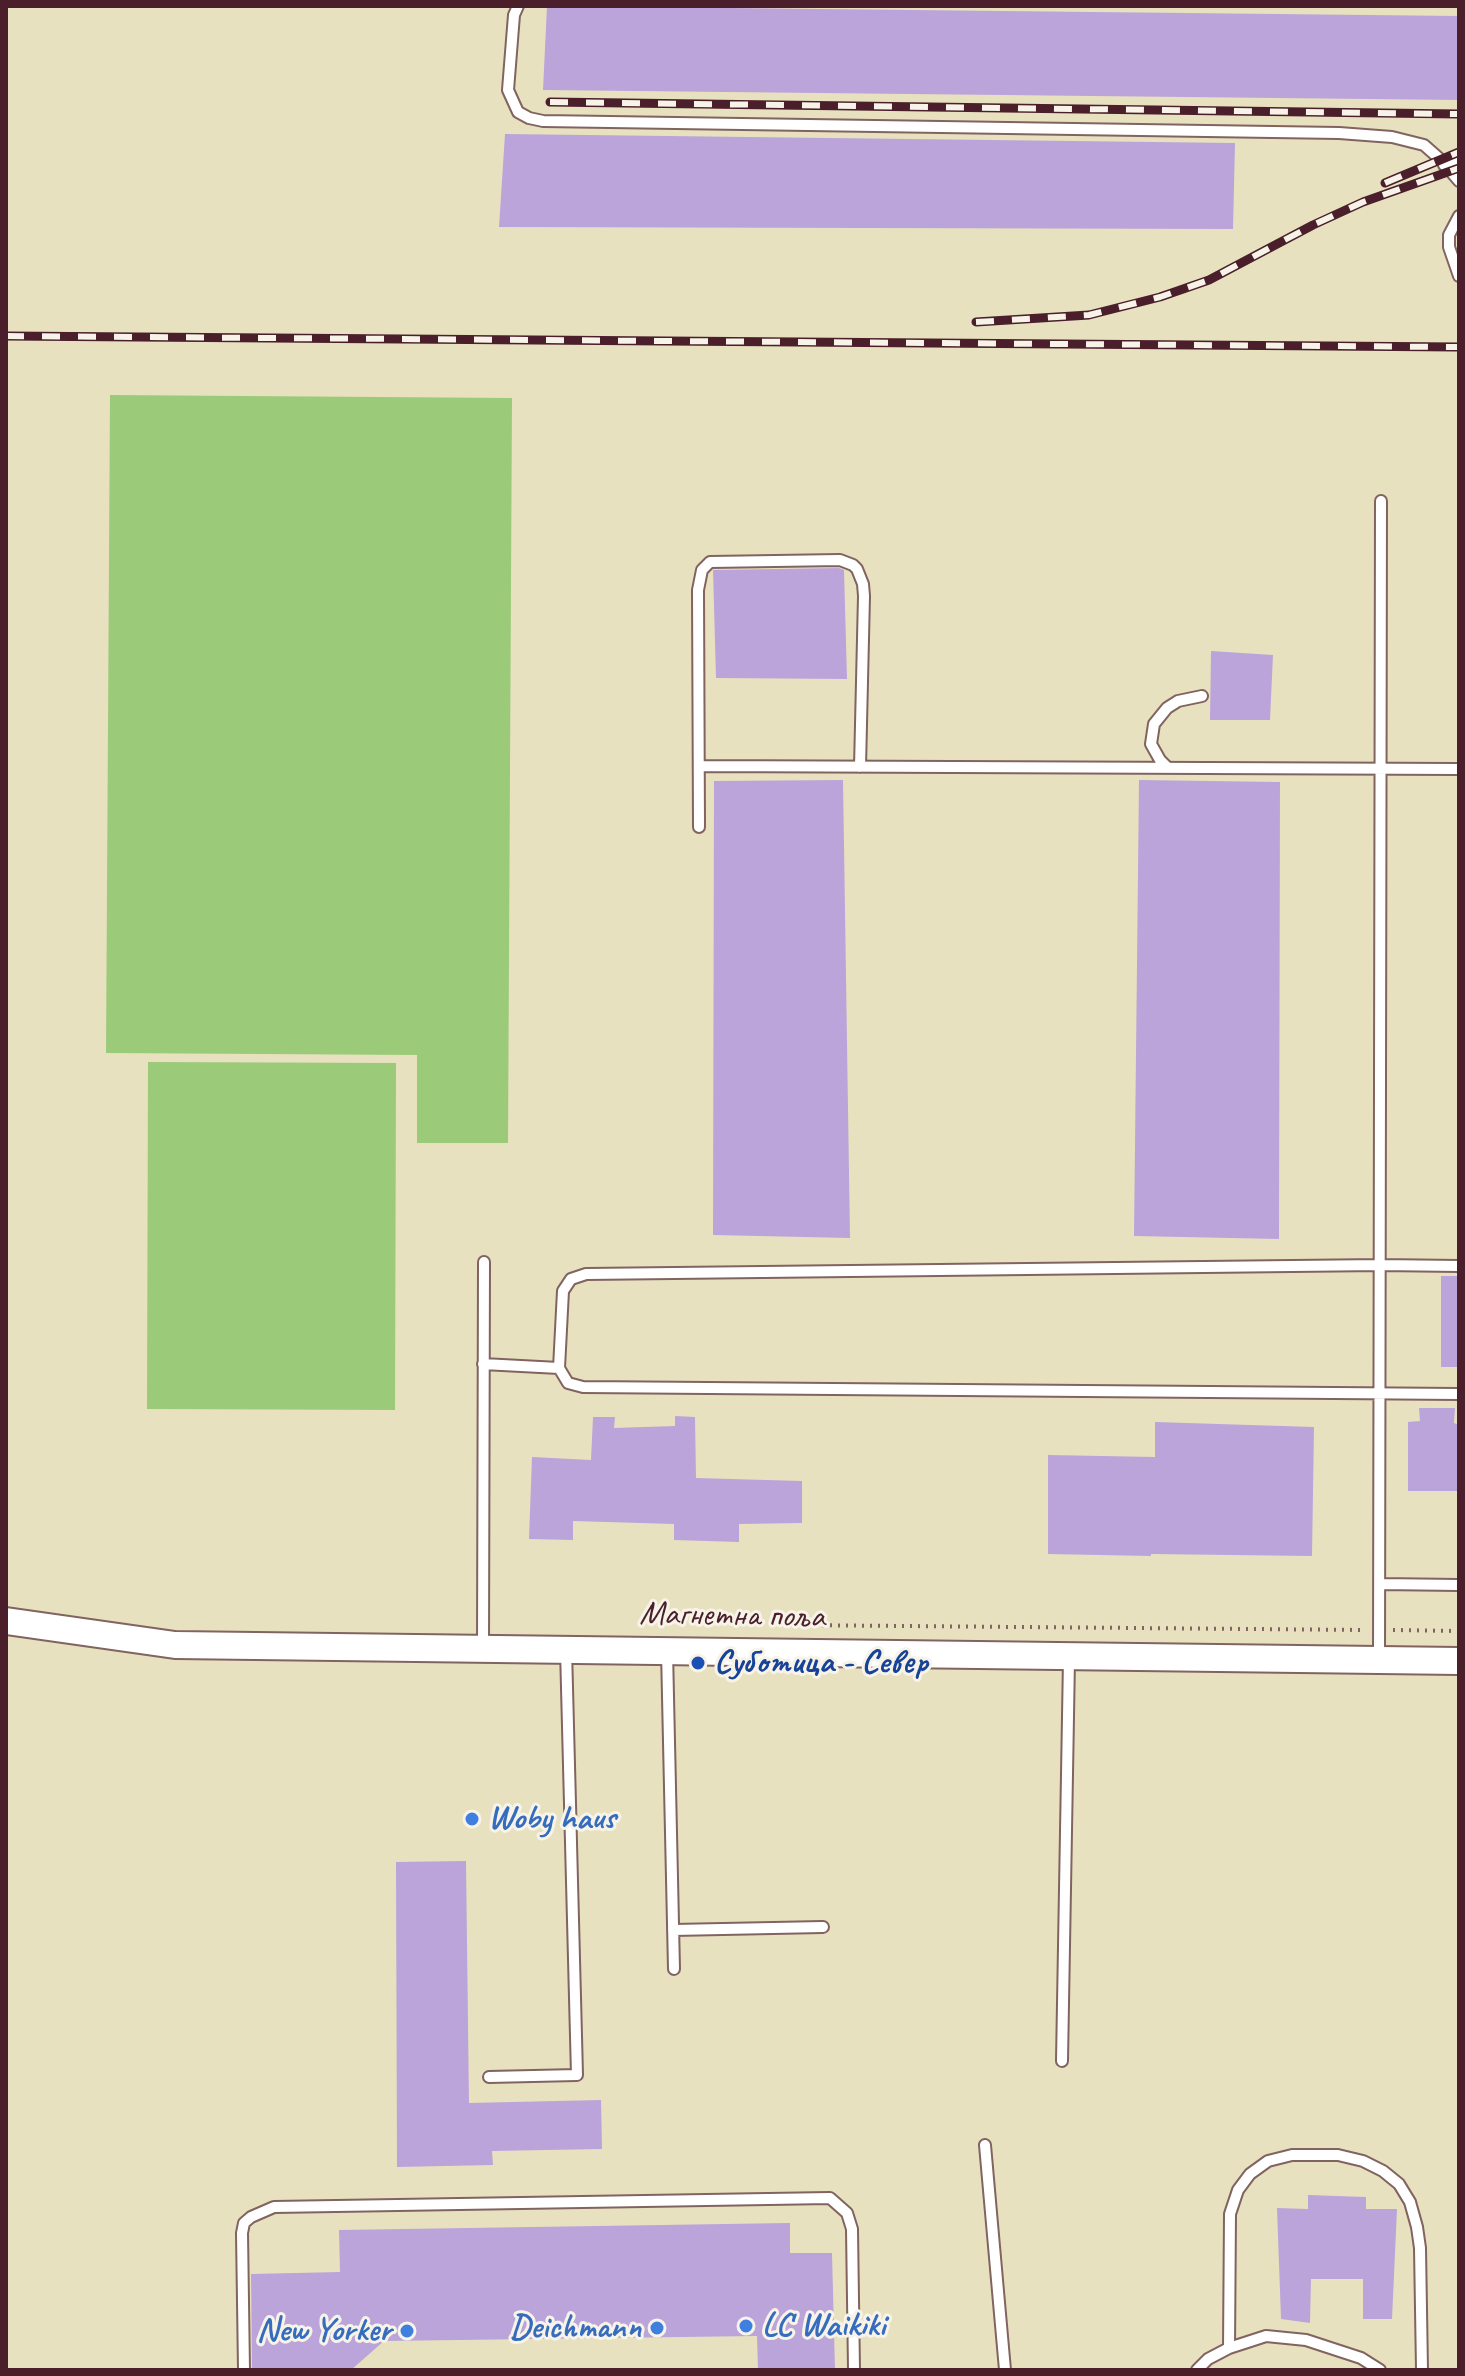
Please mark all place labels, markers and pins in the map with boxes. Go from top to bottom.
place label: Суботица - Север [714,1643,928,1683]
marker: Суботица - Север [689,1654,707,1672]
place label: Woby haus [488,1799,615,1839]
marker: Woby haus [463,1810,481,1828]
place label: LC Waikiki [762,2306,885,2346]
place label: Deichmann [510,2308,641,2348]
place label: New Yorker [256,2311,391,2351]
marker: LC Waikiki [737,2317,755,2335]
marker: Deichmann [648,2319,666,2337]
marker: New Yorker [398,2322,416,2340]

